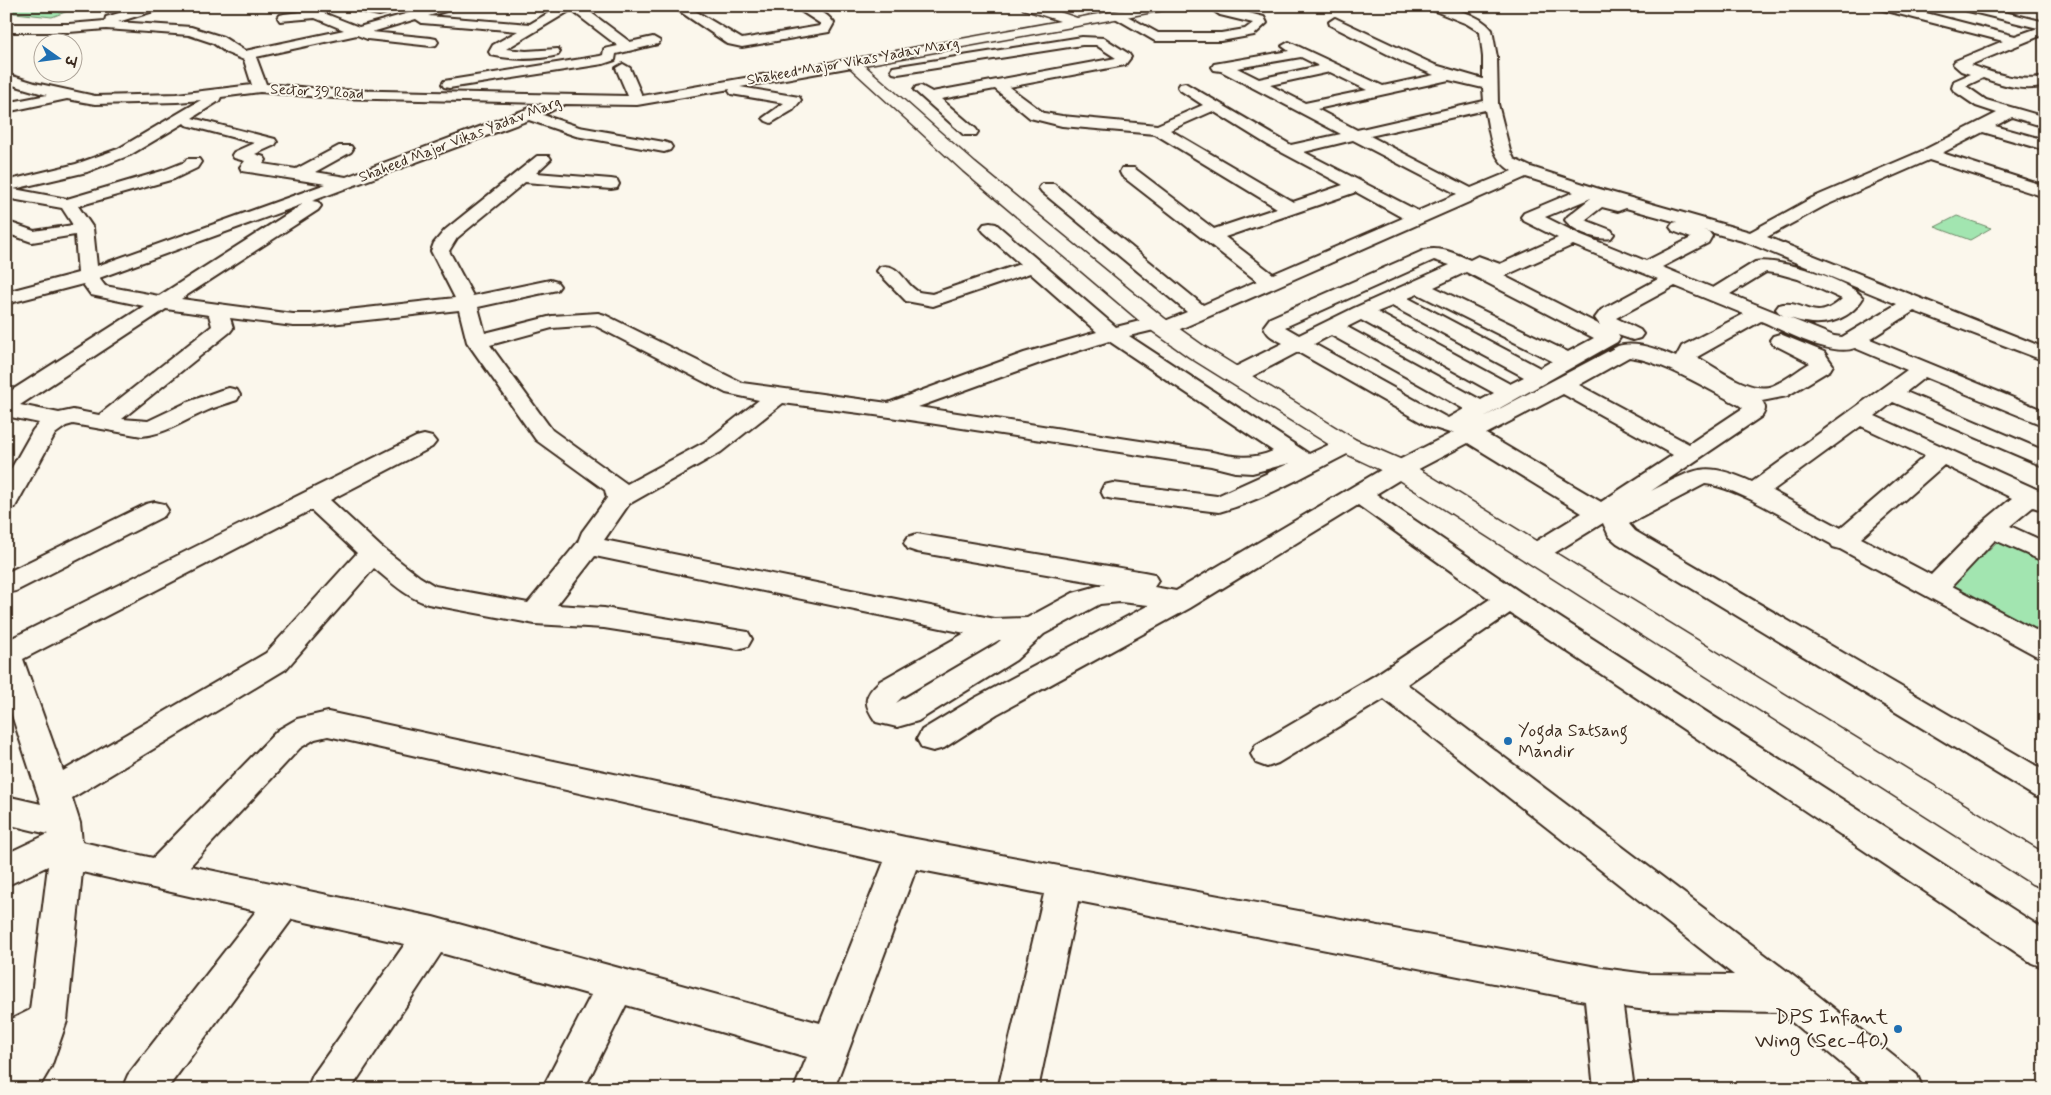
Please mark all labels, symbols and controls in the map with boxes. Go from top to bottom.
north arrow [32,32,82,82]
street label: Shaheed Major Vikas Yadav Marg [745,33,961,91]
text: उ [59,52,80,69]
street label: Sector 39 Road [270,80,364,104]
street label: Shaheed Major Vikas Yadav Marg [356,92,564,188]
place label: Yogda Satsang Mandir [1518,719,1628,764]
marker: Yogda Satsang Mandir [1502,735,1514,747]
place label: DPS Infant Wing (Sec-40) [1755,1003,1889,1056]
marker: DPS Infant Wing (Sec-40) [1892,1023,1904,1035]

